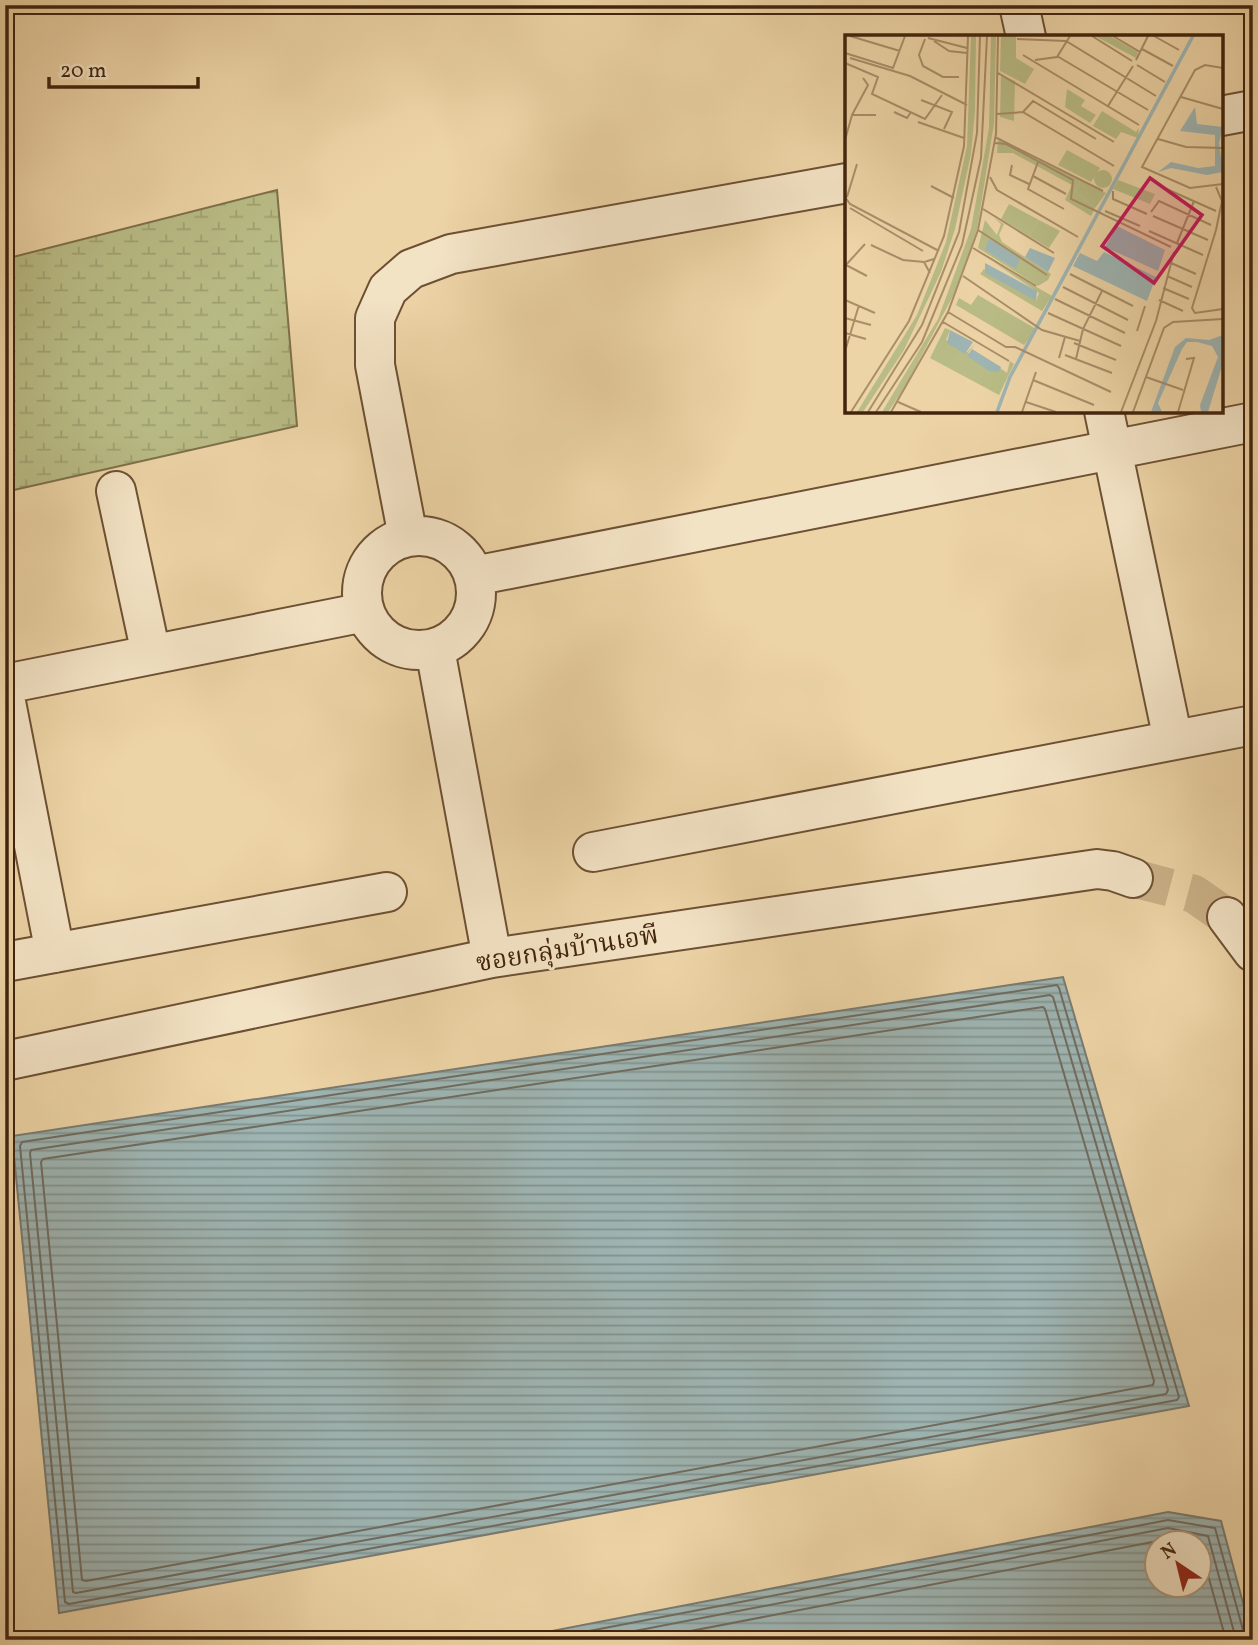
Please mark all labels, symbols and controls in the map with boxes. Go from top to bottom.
inset map [845,35,1223,413]
scale bar [49,46,198,90]
text: 20 m [60,57,106,86]
street label: ซอยกลุ่มบ้านเอพี [474,918,661,982]
north arrow [1142,1530,1212,1600]
text: N [1156,1537,1183,1566]

